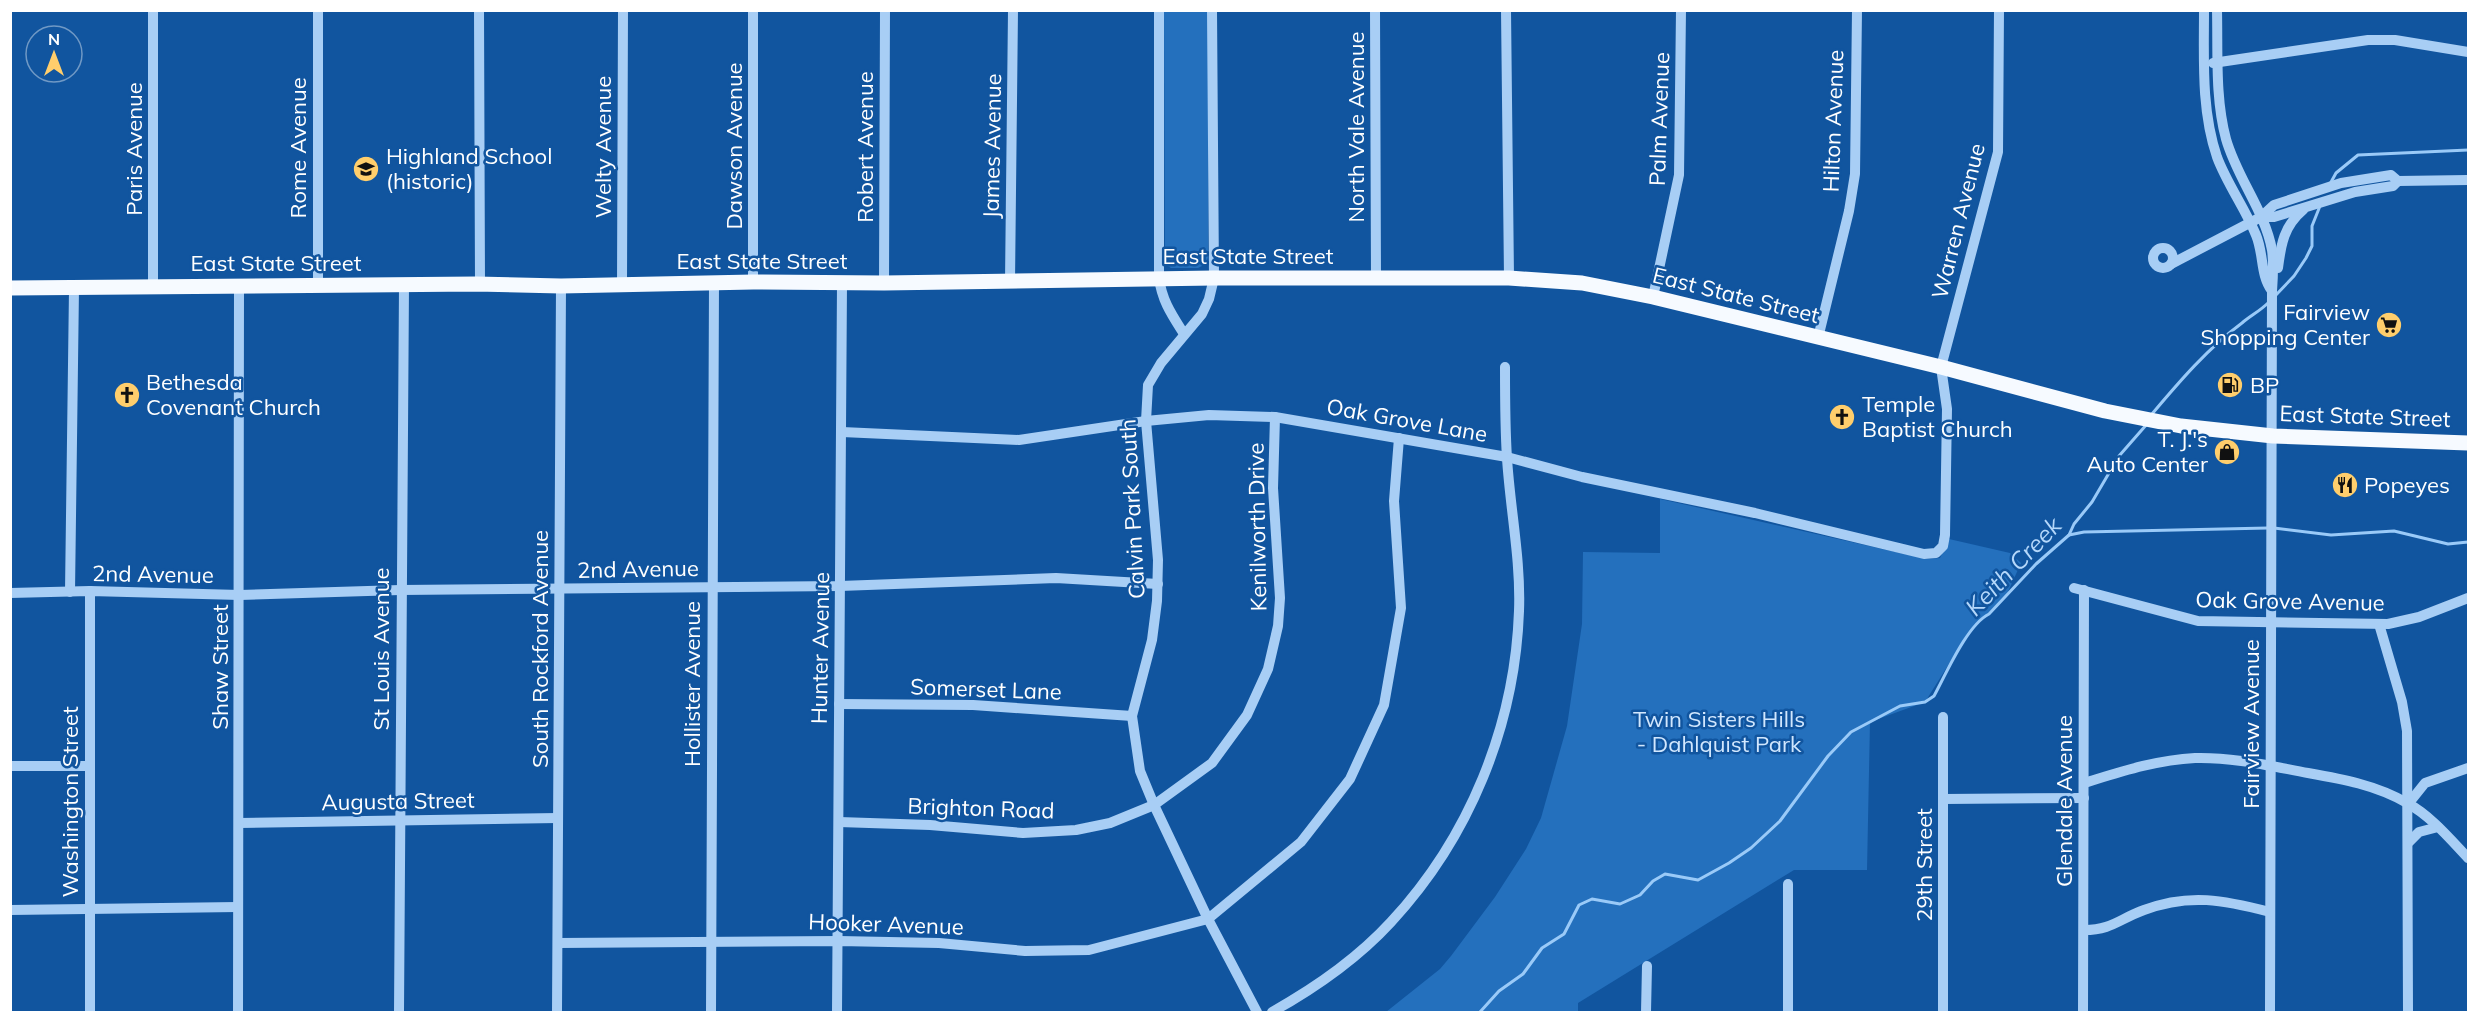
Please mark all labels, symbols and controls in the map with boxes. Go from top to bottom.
north arrow [24,24,84,84]
text: N [48,29,60,49]
street label: North Vale Avenue [1342,32,1370,222]
street label: Hilton Avenue [1817,49,1849,193]
street label: Palm Avenue [1643,52,1675,186]
street label: Dawson Avenue [720,62,748,230]
street label: Robert Avenue [851,71,879,223]
street label: James Avenue [977,73,1007,219]
street label: Welty Avenue [589,76,617,218]
street label: Rome Avenue [284,77,312,219]
street label: Paris Avenue [120,82,148,216]
street label: Warren Avenue [1925,140,1991,302]
place label: Highland School (historic) [386,142,552,195]
school or university icon: Highland School (historic) [351,154,381,184]
street label: East State Street [1163,242,1334,270]
street label: East State Street [677,247,848,275]
street label: East State Street [191,249,362,277]
street label: East State Street [1650,261,1823,329]
place label: Fairview Shopping Center [2201,298,2370,351]
supermarket icon: Fairview Shopping Center [2374,310,2404,340]
place label: Bethesda Covenant Church [146,368,321,421]
fuel station icon: BP [2215,370,2245,400]
place label: BP [2250,371,2279,399]
church icon: Bethesda Covenant Church [112,380,142,410]
place label: Temple Baptist Church [1862,390,2013,443]
street label: Oak Grove Lane [1324,392,1490,448]
street label: East State Street [2279,399,2451,433]
church icon: Temple Baptist Church [1827,402,1857,432]
street label: Calvin Park South [1113,418,1151,600]
place label: T. J.'s Auto Center [2087,425,2208,478]
shop icon: T. J.'s Auto Center [2212,437,2242,467]
street label: Kenilworth Drive [1242,442,1272,612]
restaurant icon: Popeyes [2330,470,2360,500]
place label: Popeyes [2364,471,2450,499]
water label: Keith Creek [1958,510,2068,622]
street label: South Rockford Avenue [526,530,554,768]
street label: 2nd Avenue [577,554,699,584]
street label: 2nd Avenue [92,559,214,589]
street label: St Louis Avenue [367,568,395,730]
street label: Hunter Avenue [805,572,835,724]
street label: Oak Grove Avenue [2195,585,2385,617]
street label: Hollister Avenue [678,601,706,767]
street label: Shaw Street [206,604,234,730]
street label: Fairview Avenue [2237,639,2265,809]
street label: Somerset Lane [910,672,1062,706]
park label: Twin Sisters Hills - Dahlquist Park [1633,705,1805,758]
street label: Washington Street [56,706,84,898]
street label: Glendale Avenue [2050,715,2078,887]
street label: Augusta Street [321,786,475,816]
street label: Brighton Road [907,791,1055,825]
street label: 29th Street [1910,808,1938,922]
street label: Hooker Avenue [808,907,964,941]

